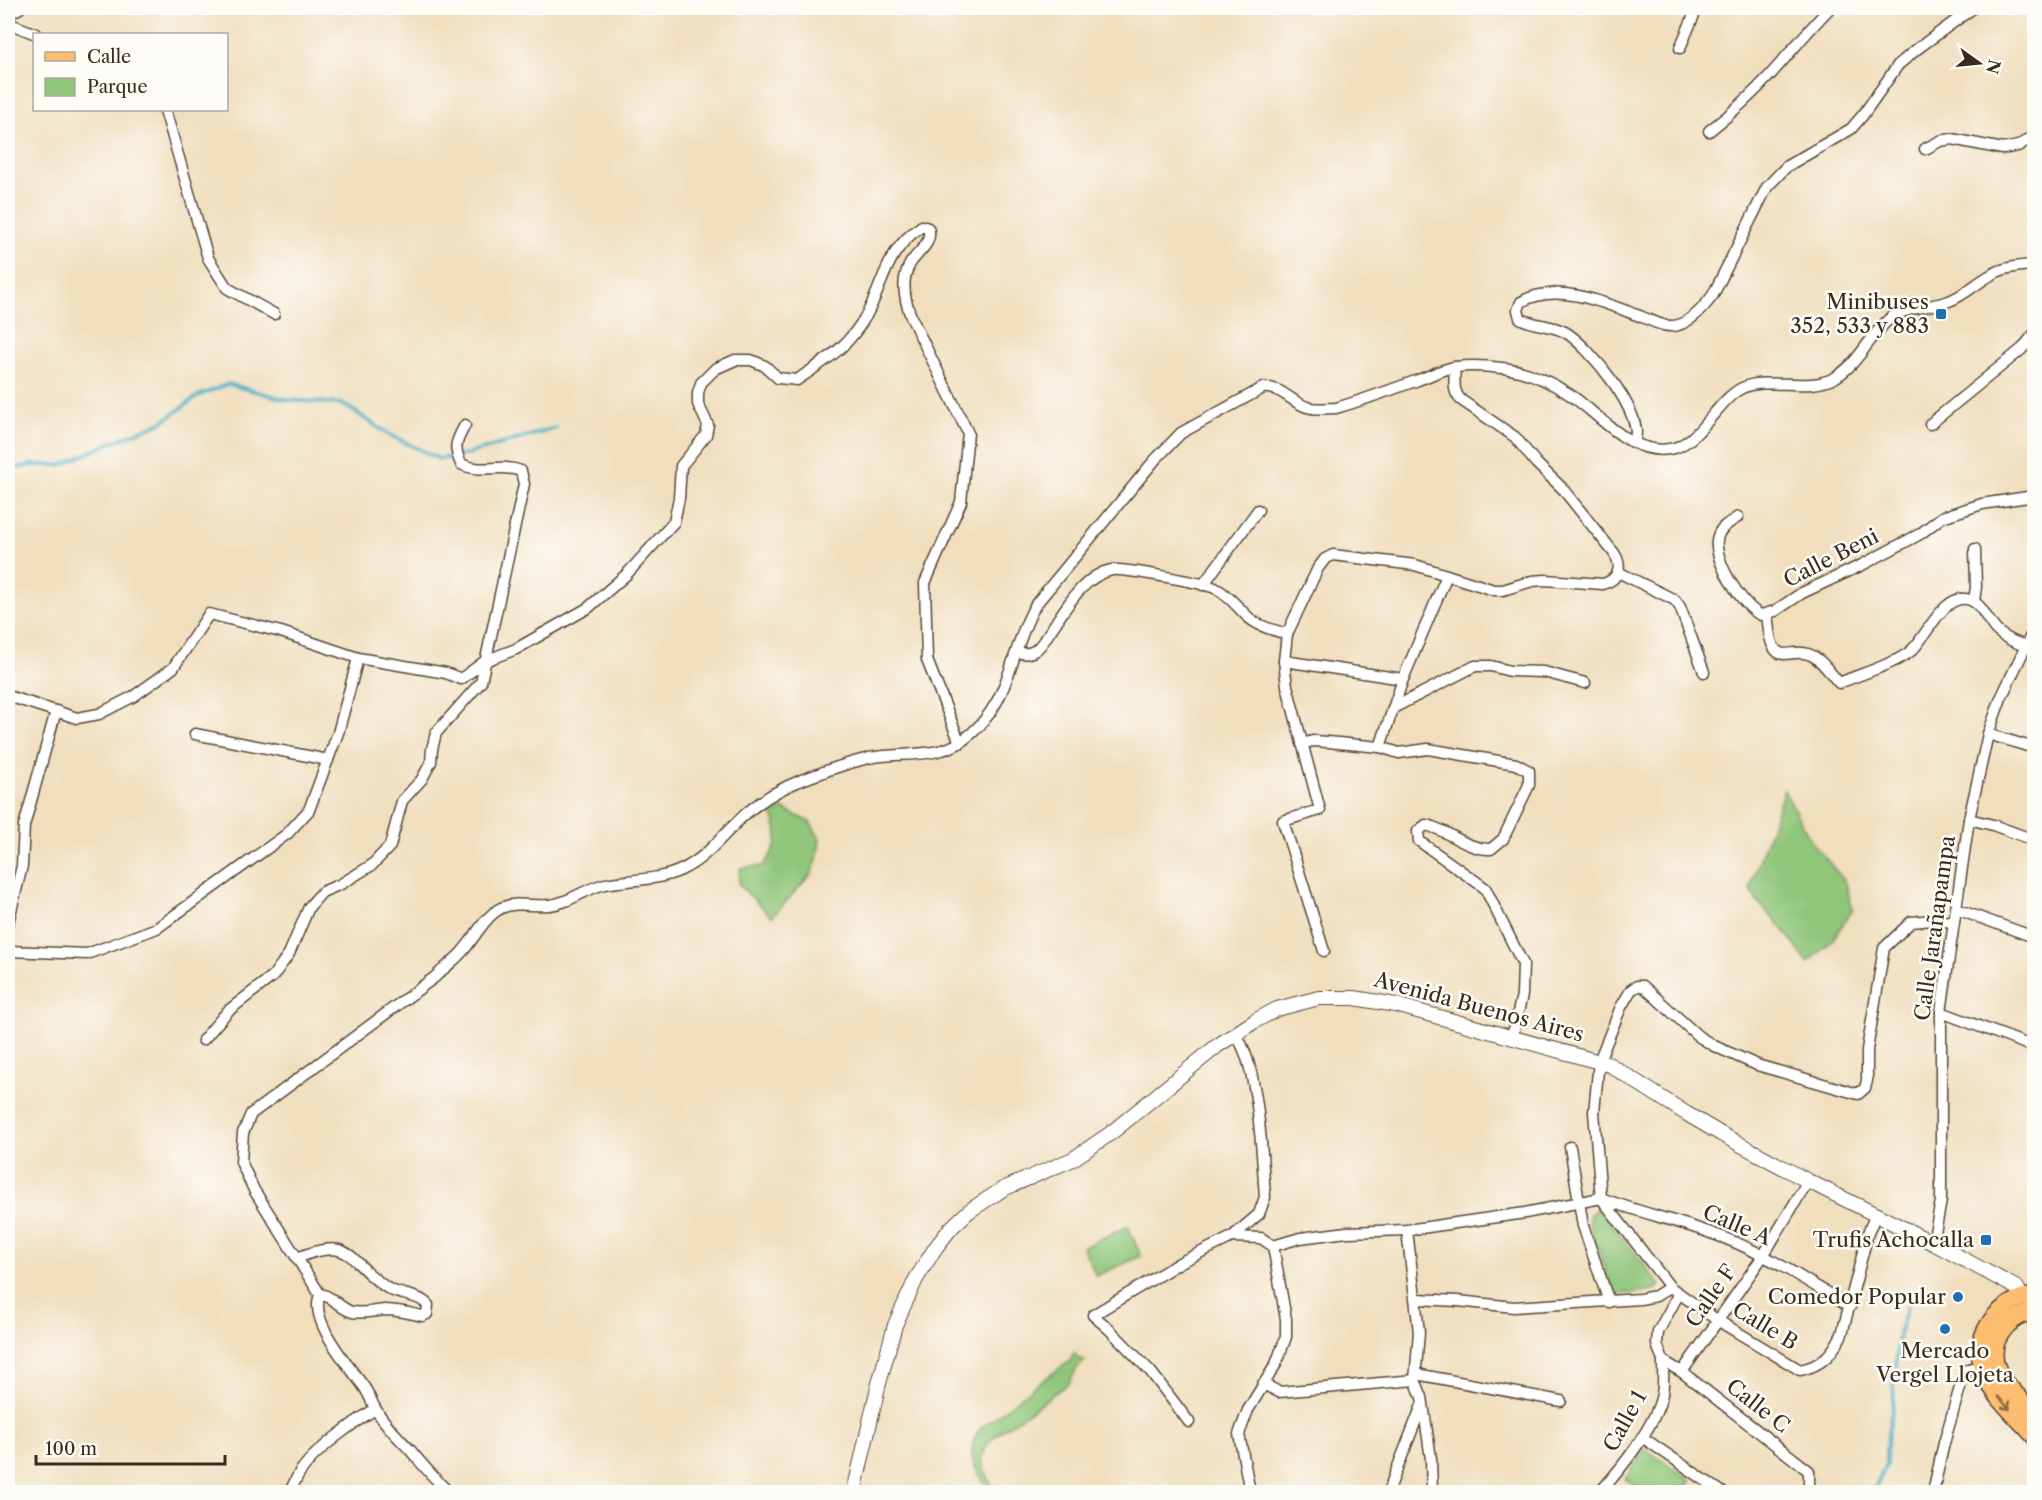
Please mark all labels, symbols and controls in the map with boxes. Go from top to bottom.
legend [33,33,228,111]
north arrow [1949,33,2009,93]
text: Calle [87,46,131,68]
text: N [1982,58,2005,76]
text: Parque [87,76,148,98]
place label: Minibuses 352, 533 y 883 [1790,289,1929,338]
marker: Minibuses 352, 533 y 883 [1934,307,1948,321]
street label: Calle Beni [1779,523,1882,592]
street label: Calle Jarañapampa [1909,833,1960,1022]
street label: Avenida Buenos Aires [1370,966,1587,1047]
street label: Calle A [1699,1199,1776,1250]
place label: Trufis Achocalla [1813,1227,1975,1252]
marker: Trufis Achocalla [1979,1233,1993,1247]
street label: Calle F [1680,1259,1741,1332]
place label: Comedor Popular [1768,1284,1946,1309]
marker: Comedor Popular [1951,1290,1965,1304]
street label: Calle B [1728,1296,1802,1355]
marker: Mercado Vergel Llojeta [1938,1322,1952,1336]
place label: Mercado Vergel Llojeta [1875,1338,2015,1387]
street label: Calle C [1722,1373,1795,1438]
street label: Calle 1 [1598,1386,1652,1456]
one-way arrow [1997,1395,2011,1410]
scale bar [36,1428,225,1466]
text: 100 m [45,1438,97,1460]

